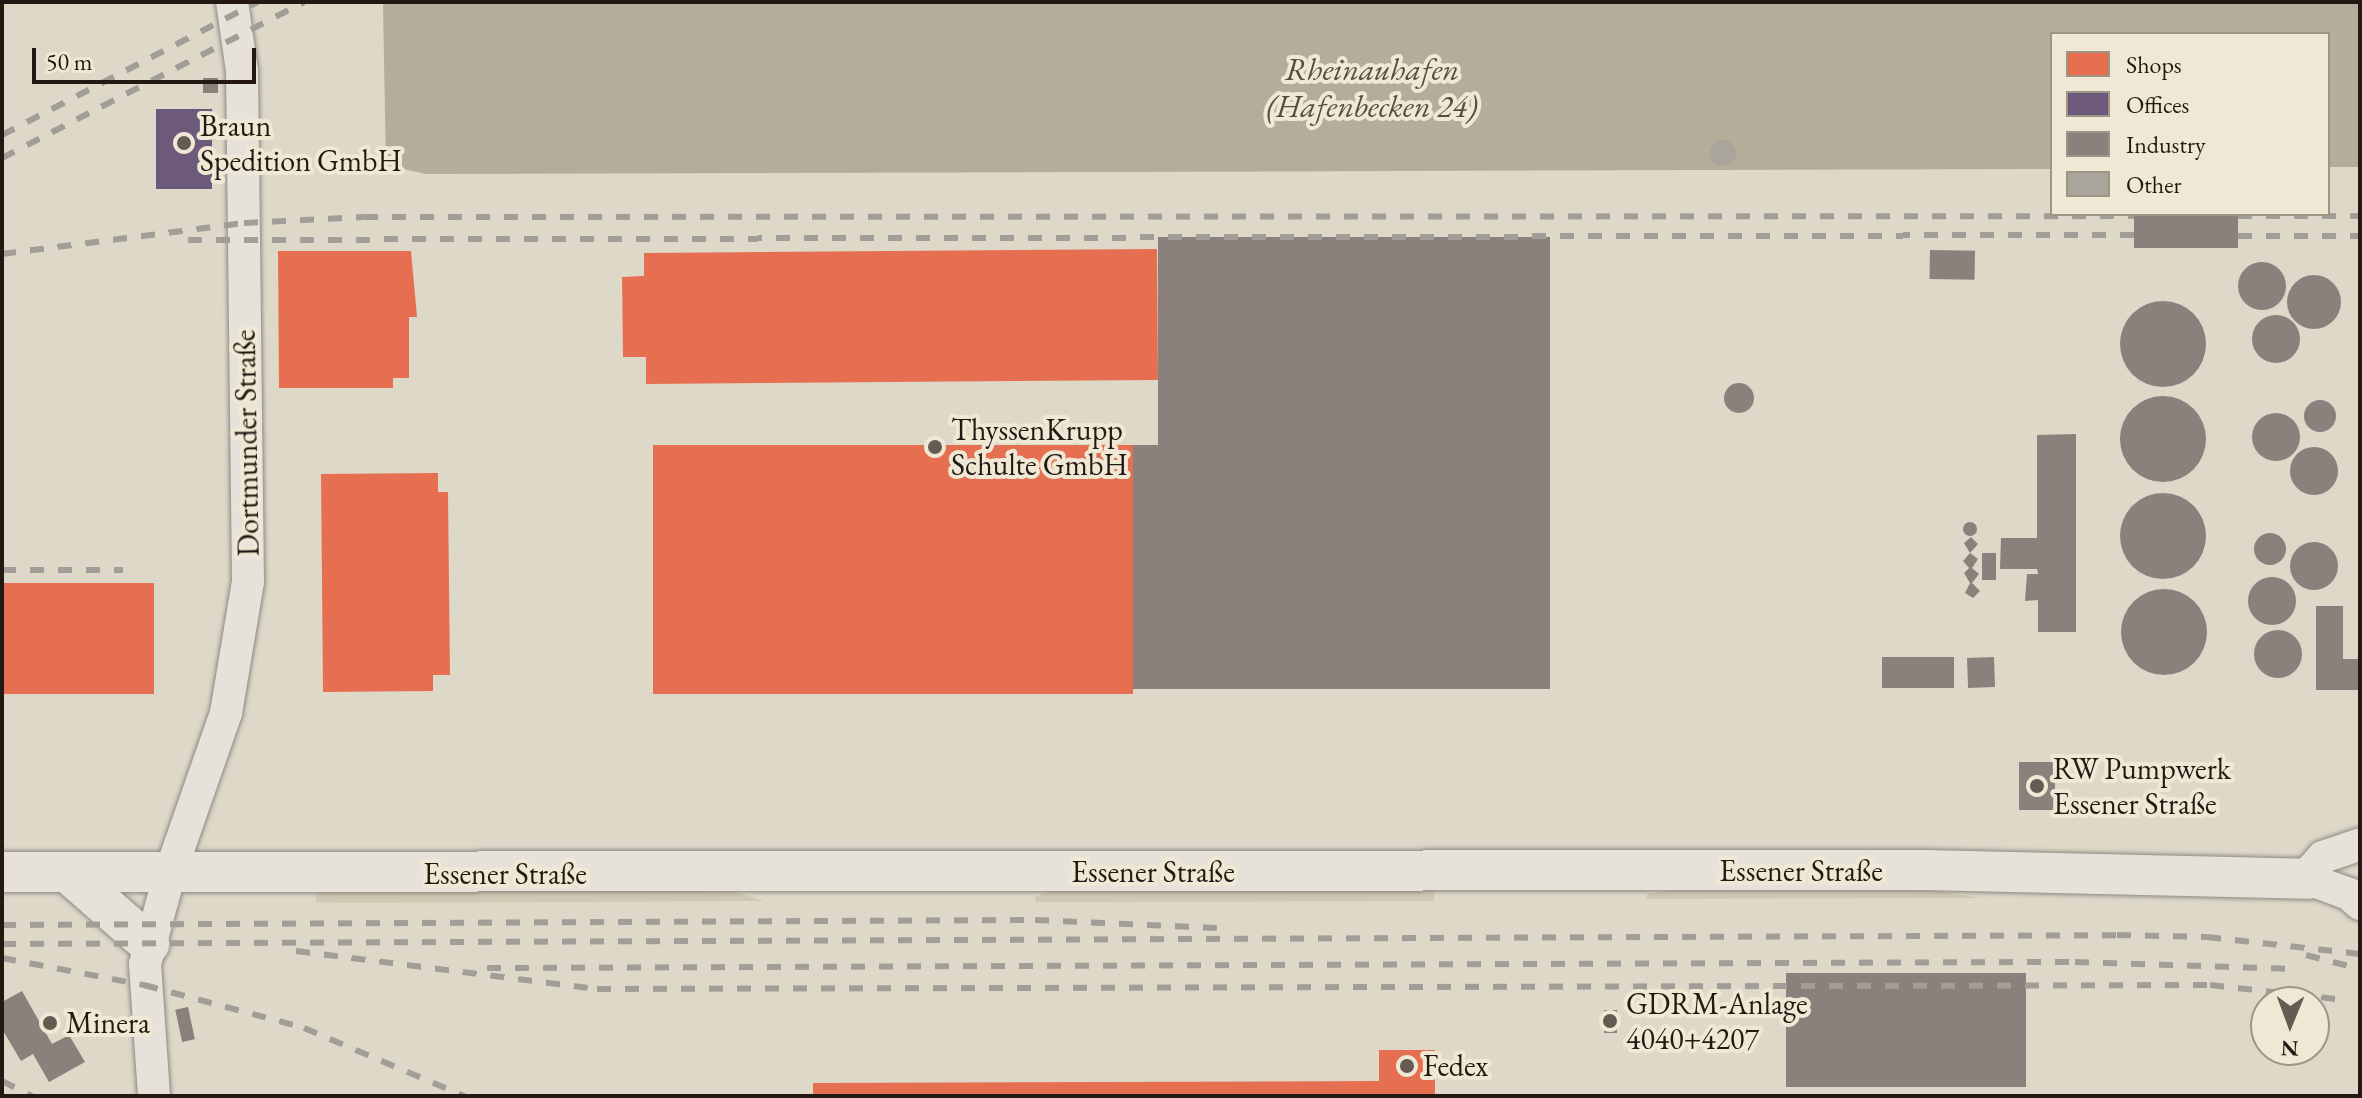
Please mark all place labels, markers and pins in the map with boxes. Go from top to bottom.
place label: Braun Spedition GmbH [200,108,402,178]
marker: Braun Spedition GmbH [175,134,193,152]
place label: ThyssenKrupp Schulte GmbH [951,412,1128,482]
marker: ThyssenKrupp Schulte GmbH [926,438,944,456]
place label: RW Pumpwerk Essener Straße [2053,751,2231,822]
marker: RW Pumpwerk Essener Straße [2028,777,2046,795]
place label: GDRM-Anlage 4040+4207 [1626,986,1808,1056]
place label: Minera [66,1005,150,1041]
marker: GDRM-Anlage 4040+4207 [1601,1012,1619,1030]
marker: Minera [41,1014,59,1032]
place label: Fedex [1423,1048,1488,1084]
marker: Fedex [1398,1057,1416,1075]

